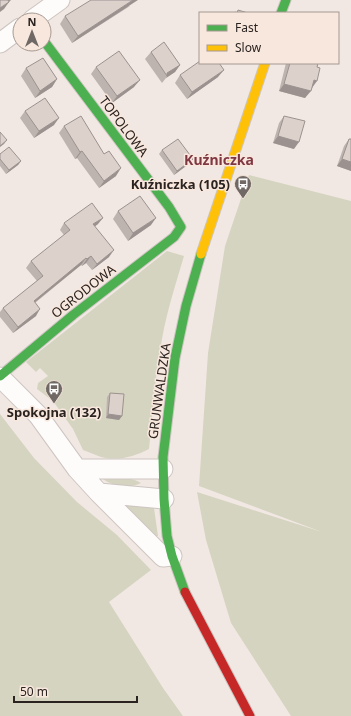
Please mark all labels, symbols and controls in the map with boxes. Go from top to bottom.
north arrow [12,12,52,52]
legend [199,12,339,64]
text: N [28,14,36,29]
text: Fast [235,19,259,36]
text: Slow [235,39,262,56]
street label: TOPOLOWA [95,92,153,161]
district label: Kuźniczka [184,150,254,169]
bus stop icon: Kuźniczka (105) [233,174,253,199]
place label: Kuźniczka (105) [131,175,230,193]
street label: OGRODOWA [47,260,120,322]
street label: GRUNWALDZKA [143,341,175,440]
bus stop icon: Spokojna (132) [44,379,64,404]
place label: Spokojna (132) [7,403,101,421]
scale bar [14,678,137,704]
text: 50 m [20,683,48,700]

